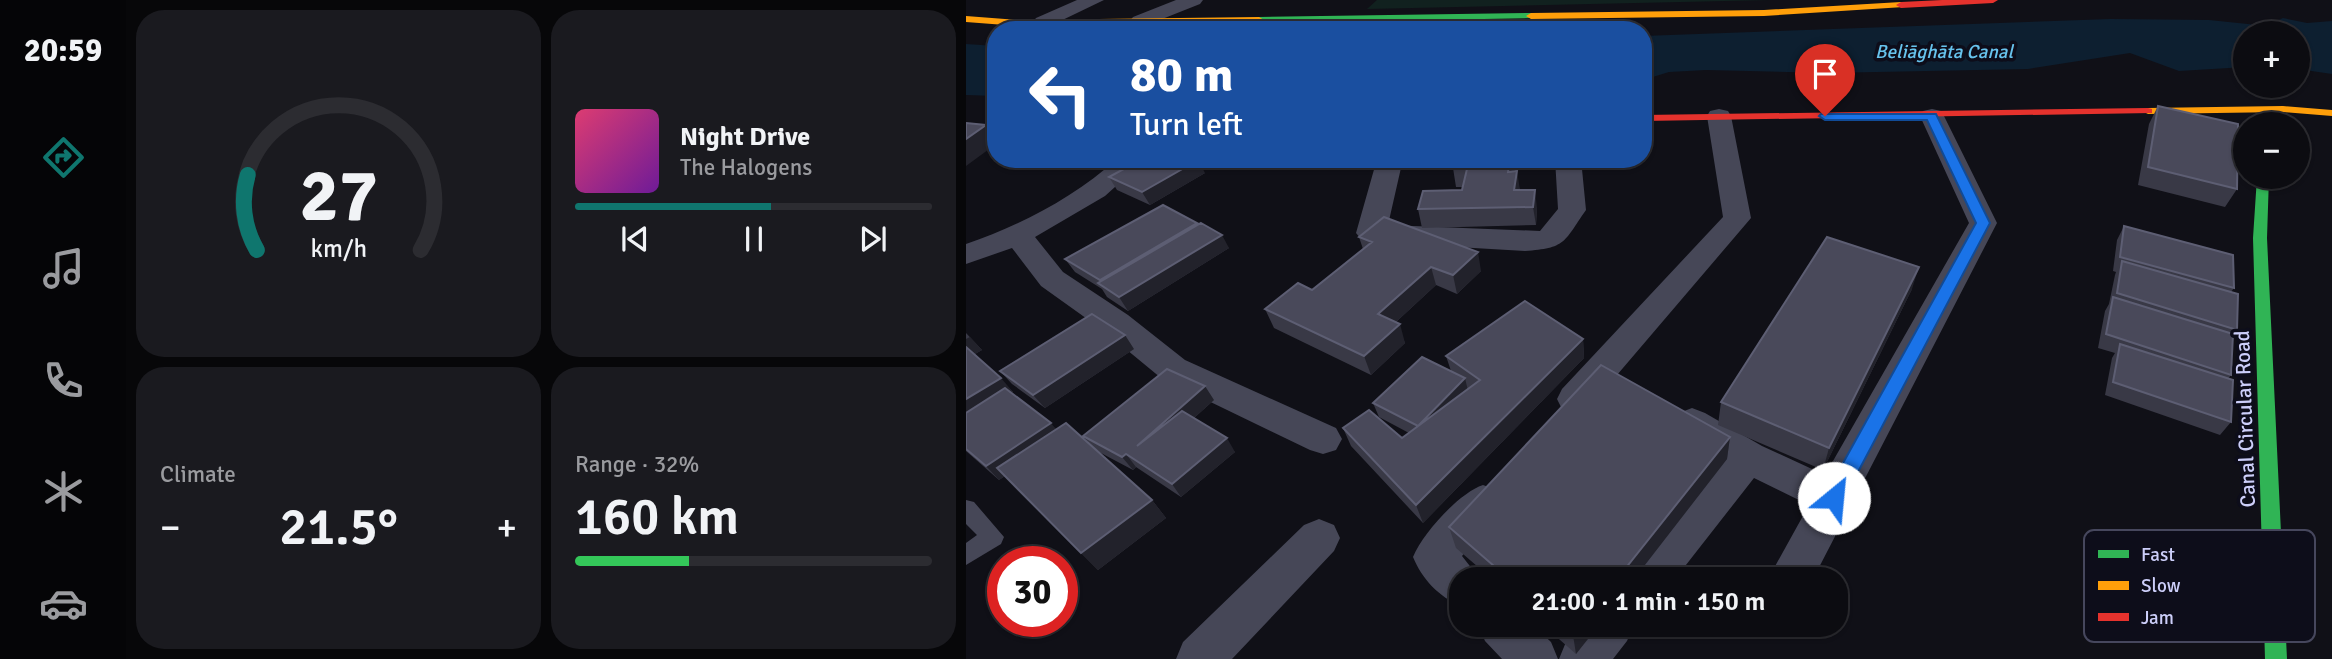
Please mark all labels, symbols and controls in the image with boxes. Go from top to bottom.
map controls [2233,21,2310,189]
button: + [2233,21,2310,98]
text: 20:59 [24,31,102,70]
water label: Beliāghāta Canal [1875,40,2014,64]
pin [1795,44,1855,116]
text: 80 m [1130,45,1233,105]
icon: left [1015,49,1106,140]
icon: arrive [1806,55,1844,93]
text: Turn left [1130,105,1243,144]
button: − [2233,112,2310,189]
text: Night Drive [680,121,810,153]
icon: directions [39,133,88,182]
text: 27 [299,152,378,241]
text: The Halogens [680,153,812,182]
icon: previous [616,220,654,258]
icon: pause [735,220,773,258]
icon: next [854,220,892,258]
text: km/h [310,233,367,264]
icon: music [39,244,88,293]
street label: Canal Circular Road [2229,330,2261,508]
icon: phone [39,356,88,405]
text: Range · 32% [575,450,699,479]
text: Climate [160,460,236,489]
position arrow [1797,461,1871,535]
icon: climate [39,467,88,516]
text: 160 km [575,485,739,549]
text: 21.5° [279,495,398,559]
text: − [160,504,181,551]
text: + [496,504,517,551]
legend [2084,530,2315,642]
text: Fast [2141,543,2175,567]
speed limit sign: 30 [987,546,1078,637]
text: Slow [2141,574,2181,598]
icon: car [39,579,88,628]
text: 21:00 · 1 min · 150 m [1532,586,1765,618]
text: Jam [2141,606,2174,630]

